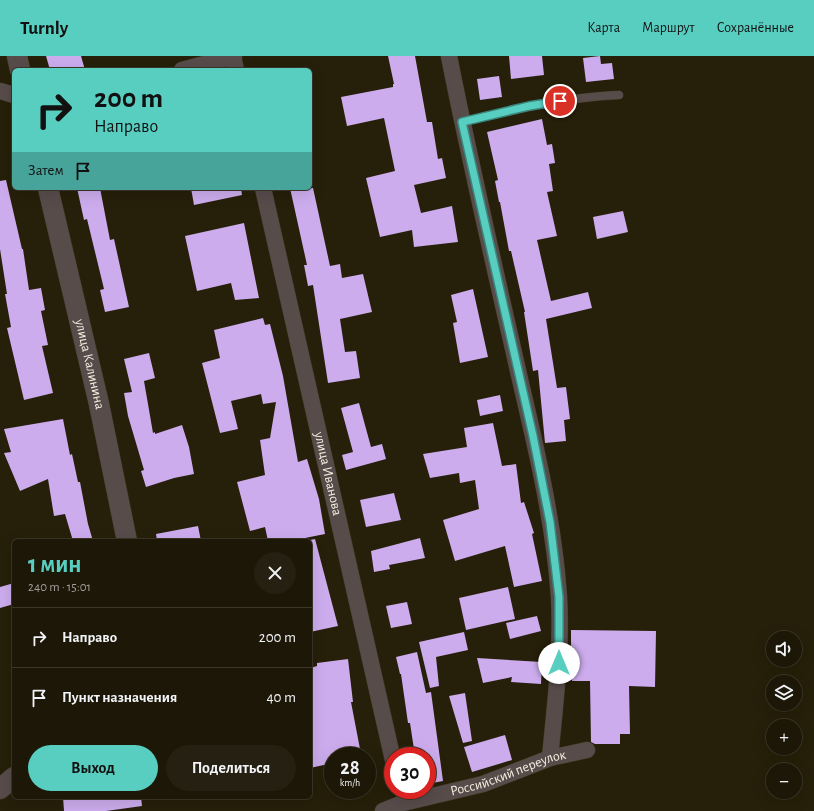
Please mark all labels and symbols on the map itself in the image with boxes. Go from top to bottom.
pin [543,84,577,118]
street label: улица Калинина [72,317,107,411]
street label: улица Иванова [311,430,344,517]
position arrow [538,642,580,684]
speed limit sign: 30 [384,747,436,799]
street label: Российский переулок [449,748,568,799]

